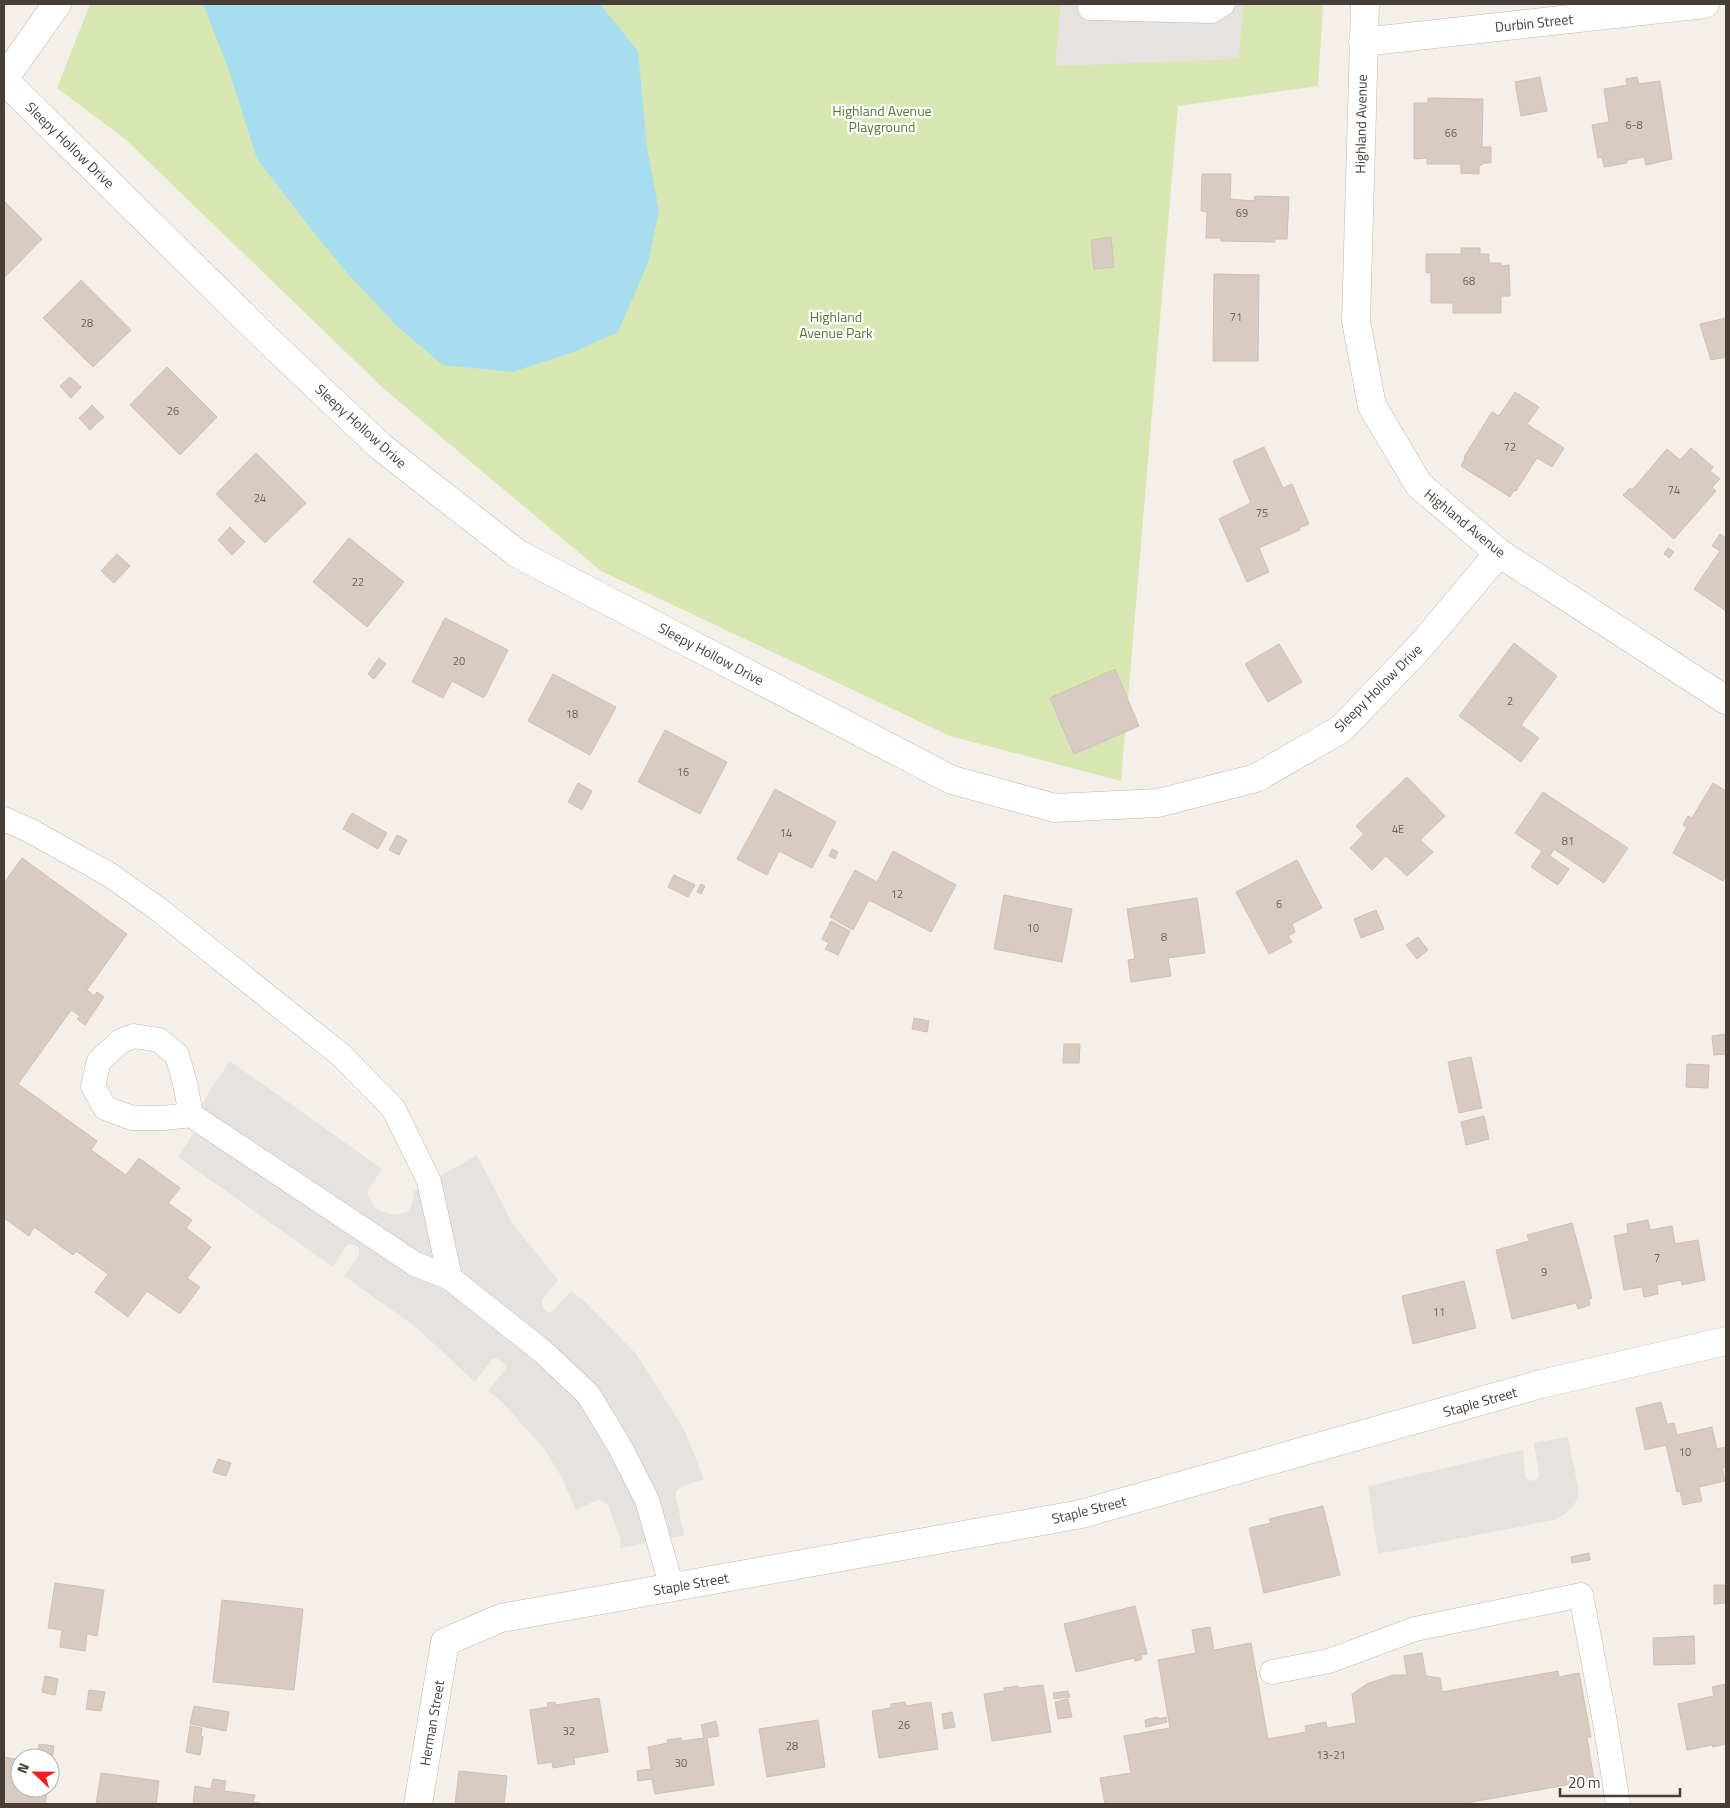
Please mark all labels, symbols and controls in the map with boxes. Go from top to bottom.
street label: Durbin Street [1494,8,1574,37]
street label: Highland Avenue [1349,74,1372,174]
street label: Sleepy Hollow Drive [21,96,120,193]
park label: Highland Avenue Playground [832,100,932,137]
house number: 6-8 [1625,117,1643,133]
house number: 66 [1445,125,1457,141]
house number: 69 [1236,205,1248,221]
house number: 68 [1463,273,1475,289]
park label: Highland Avenue Park [799,306,873,343]
house number: 71 [1230,309,1242,325]
house number: 28 [81,315,93,331]
street label: Sleepy Hollow Drive [311,379,412,473]
house number: 26 [167,403,179,419]
house number: 72 [1504,439,1516,455]
house number: 74 [1668,482,1680,498]
street label: Highland Avenue [1420,483,1511,562]
house number: 24 [254,490,266,506]
house number: 75 [1256,505,1268,521]
house number: 22 [352,574,364,590]
street label: Sleepy Hollow Drive [655,617,768,690]
street label: Sleepy Hollow Drive [1329,639,1426,736]
house number: 20 [453,653,465,669]
house number: 2 [1507,693,1513,709]
house number: 18 [566,706,578,722]
house number: 16 [677,764,689,780]
house number: 4E [1392,821,1404,837]
house number: 14 [780,825,792,841]
house number: 81 [1562,833,1574,849]
house number: 12 [891,886,903,902]
house number: 6 [1276,896,1282,912]
house number: 10 [1027,920,1039,936]
house number: 8 [1161,929,1167,945]
house number: 7 [1654,1250,1660,1266]
house number: 9 [1541,1264,1547,1280]
house number: 11 [1433,1304,1445,1320]
street label: Staple Street [1440,1381,1519,1422]
house number: 10 [1679,1444,1691,1460]
street label: Staple Street [1049,1490,1128,1529]
street label: Staple Street [652,1567,730,1600]
street label: Herman Street [414,1678,449,1767]
house number: 26 [898,1717,910,1733]
house number: 32 [563,1723,575,1739]
house number: 28 [786,1738,798,1754]
house number: 13-21 [1316,1747,1346,1763]
north arrow [10,1748,60,1798]
house number: 30 [675,1755,687,1771]
text: N [11,1760,34,1776]
scale bar [1560,1766,1680,1798]
text: 20 m [1568,1771,1601,1794]

